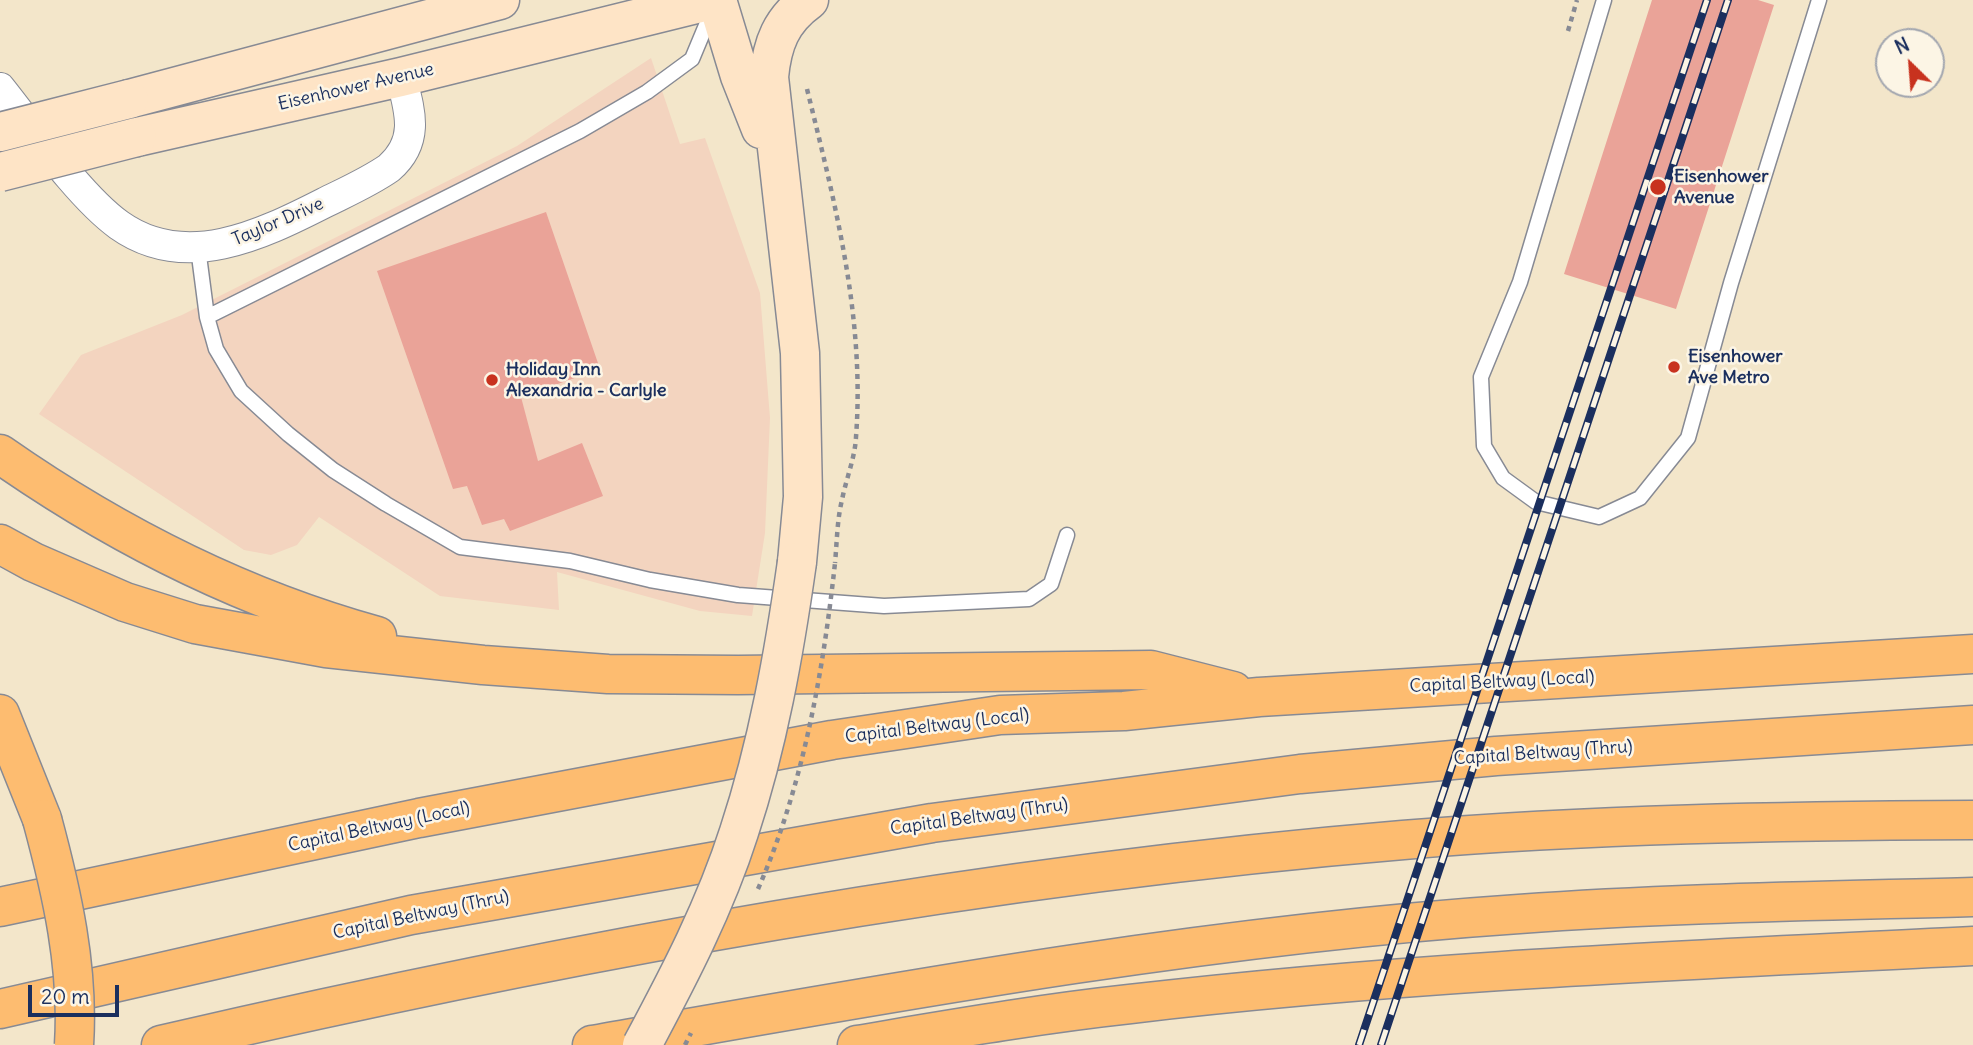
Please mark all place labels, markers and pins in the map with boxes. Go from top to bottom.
place label: Eisenhower Avenue [1674,166,1769,208]
marker: Eisenhower Avenue [1648,177,1668,197]
place label: Eisenhower Ave Metro [1688,346,1783,388]
place label: Holiday Inn Alexandria - Carlyle [506,359,666,402]
marker: Eisenhower Ave Metro [1666,359,1682,375]
marker: Holiday Inn Alexandria - Carlyle [484,372,500,388]

